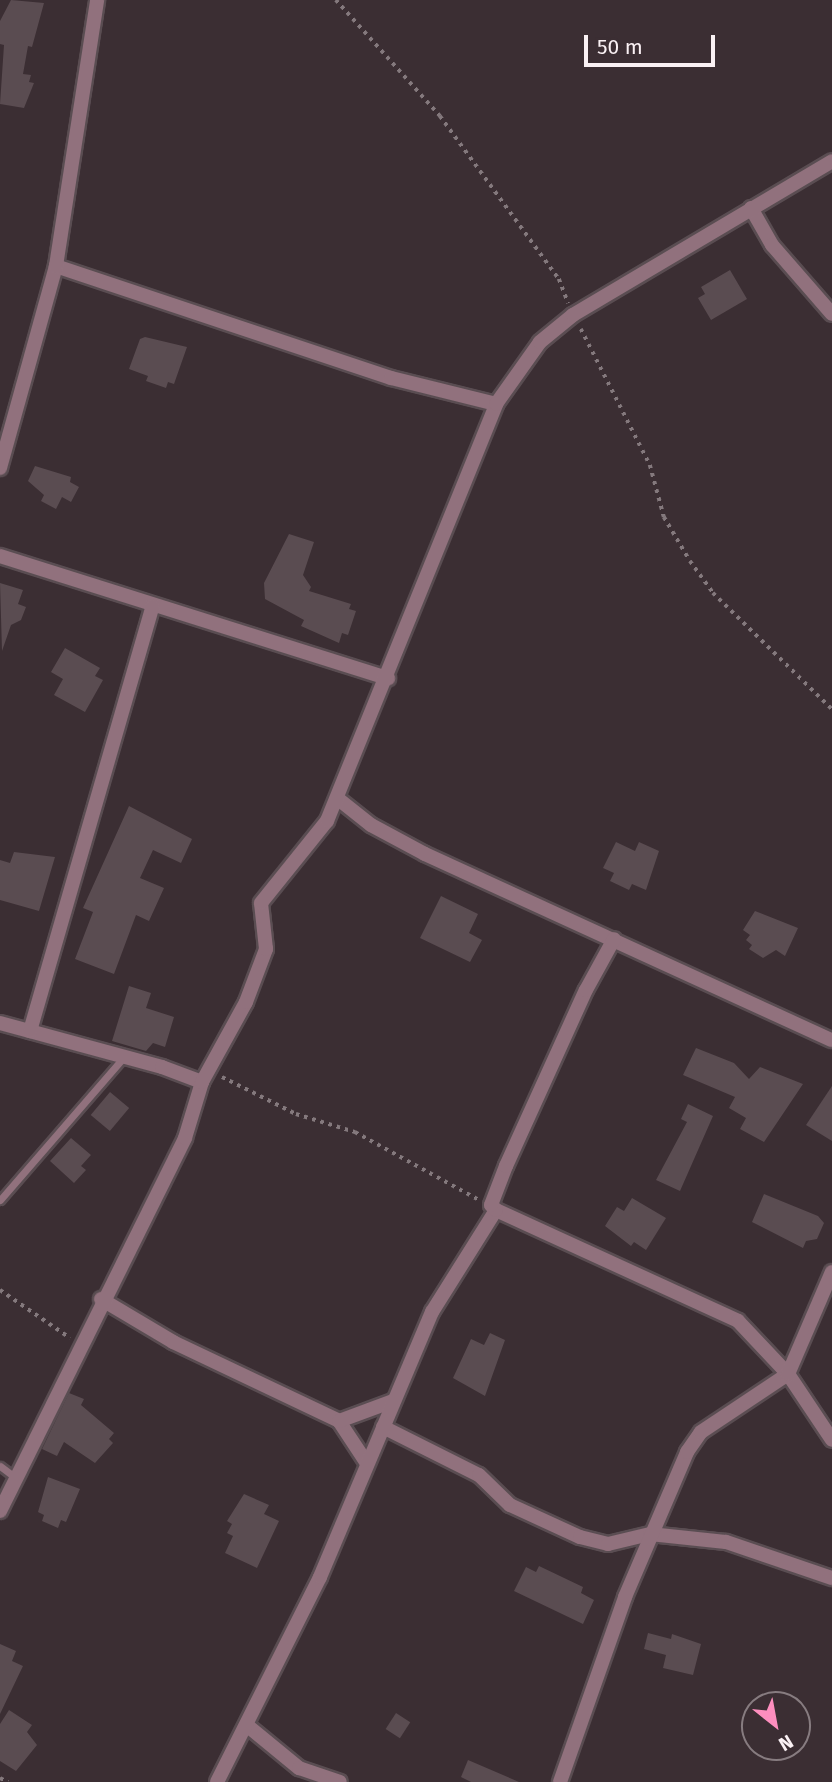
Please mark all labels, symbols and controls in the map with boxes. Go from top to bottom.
scale bar [587,21,718,65]
text: 50 m [597,34,643,60]
north arrow [741,1691,811,1761]
text: N [775,1730,797,1756]

